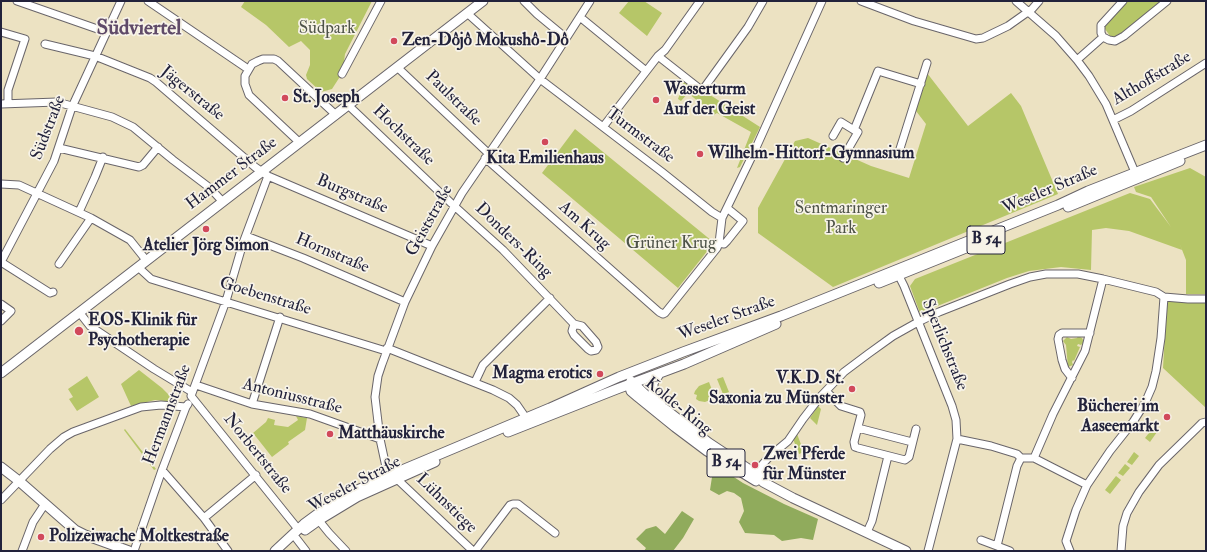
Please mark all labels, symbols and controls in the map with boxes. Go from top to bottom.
district label: Südviertel [97,16,181,42]
park label: Südpark [299,19,355,39]
place label: Zen-Dôjô Mokushô-Dô [402,31,569,51]
marker: Zen-Dôjô Mokushô-Dô [389,36,399,46]
street label: Althoffstraße [1109,48,1195,110]
street label: Jägerstraße [156,62,228,126]
street label: Paulstraße [421,67,485,131]
place label: Wasserturm Auf der Geist [664,80,755,120]
place label: St. Joseph [293,88,360,108]
street label: Südstraße [27,93,71,163]
marker: St. Joseph [280,93,290,103]
marker: Wasserturm Auf der Geist [651,95,661,105]
street label: Hochstraße [368,101,438,171]
street label: Turmstraße [602,104,678,168]
street label: Hammer Straße [182,133,282,215]
marker: Kita Emilienhaus [540,137,550,147]
place label: Wilhelm-Hittorf-Gymnasium [708,144,914,164]
place label: Kita Emilienhaus [486,149,604,169]
marker: Wilhelm-Hittorf-Gymnasium [695,149,705,159]
street label: Weseler Straße [999,161,1101,219]
street label: Burgstraße [313,171,391,219]
street label: Geiststraße [402,182,458,260]
street label: Am Krug [554,197,614,255]
street label: Donders-Ring [470,199,556,283]
park label: Sentmaringer Park [795,199,887,239]
marker: Atelier Jörg Simon [201,224,211,234]
road number: B 54 [967,226,1005,254]
street label: Hornstraße [292,229,372,279]
park label: Grüner Krug [626,234,716,254]
place label: Atelier Jörg Simon [143,236,269,256]
street label: Goebenstraße [217,273,313,321]
street label: Weseler Straße [676,292,778,346]
street label: Sperlichstraße [916,296,972,394]
place label: EOS-Klinik für Psychotherapie [88,311,197,351]
marker: EOS-Klinik für Psychotherapie [73,325,85,337]
street label: Hermannstraße [140,362,196,468]
place label: Magma erotics [492,364,592,384]
marker: Magma erotics [595,369,605,379]
place label: V.K.D. St. Saxonia zu Münster [709,369,844,409]
street label: Kolde-Ring [640,374,716,440]
street label: Antoniusstraße [240,375,344,419]
marker: V.K.D. St. Saxonia zu Münster [847,384,857,394]
place label: Bücherei im Aaseemarkt [1077,397,1159,437]
street label: Norbertstraße [218,410,296,498]
marker: Bücherei im Aaseemarkt [1162,412,1172,422]
place label: Matthäuskirche [338,424,445,444]
marker: Matthäuskirche [325,429,335,439]
place label: Zwei Pferde für Münster [763,445,846,485]
road number: B 54 [707,449,745,477]
street label: Weseler Straße [305,452,405,518]
marker: Zwei Pferde für Münster [750,460,760,470]
street label: Lühnstiege [411,470,481,538]
place label: Polizeiwache Moltkestraße [49,527,229,547]
marker: Polizeiwache Moltkestraße [36,532,46,542]

